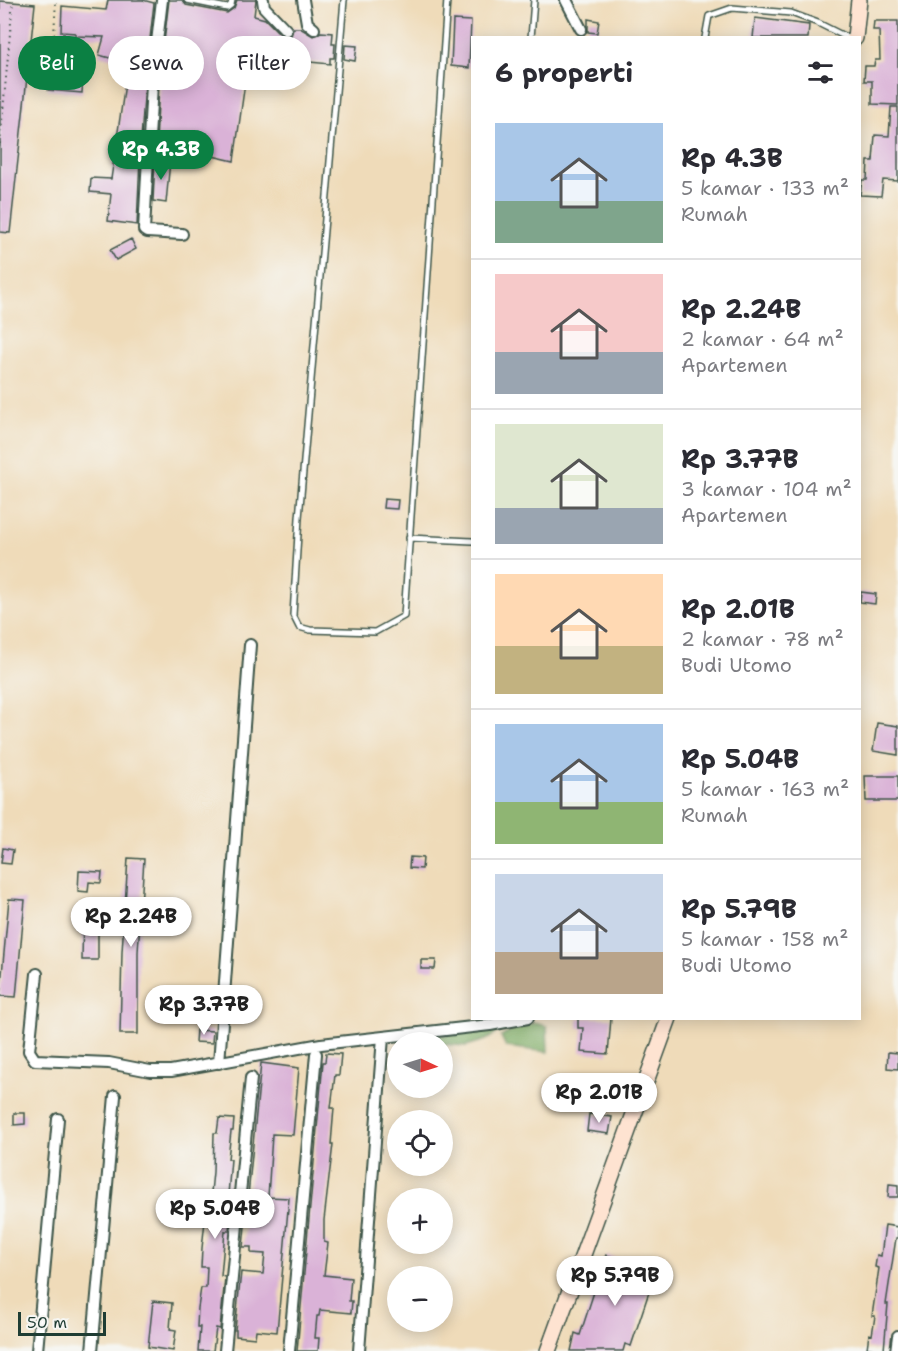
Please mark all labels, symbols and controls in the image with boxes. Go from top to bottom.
chip: Beli [18,36,96,90]
chip: Sewa [108,36,204,90]
chip: Filter [216,36,311,90]
text: 6 properti [495,55,633,90]
icon: filters [804,56,837,89]
pin: Rp 4.3B [106,130,216,181]
text: Rp 4.3B [122,136,200,162]
text: Rp 4.3B [681,140,783,175]
icon: home [543,147,615,219]
text: 5 kamar · 133 m² [681,175,849,201]
text: Rumah [681,201,748,227]
text: Rp 2.24B [681,291,801,326]
icon: home [543,298,615,370]
text: 2 kamar · 64 m² [681,326,844,352]
text: Apartemen [681,352,788,378]
text: Rp 3.77B [681,441,799,476]
icon: home [543,448,615,520]
text: 3 kamar · 104 m² [681,476,852,502]
text: Apartemen [681,502,788,528]
text: Rp 2.01B [681,591,795,626]
icon: home [543,598,615,670]
text: 2 kamar · 78 m² [681,626,844,652]
text: Budi Utomo [681,652,792,678]
text: Rp 5.04B [681,741,799,776]
icon: home [543,748,615,820]
text: 5 kamar · 163 m² [681,776,849,802]
text: Rumah [681,802,748,828]
text: Rp 5.79B [681,891,797,926]
pin: Rp 2.24B [69,897,193,948]
icon: home [543,898,615,970]
text: Rp 2.24B [85,903,177,929]
text: 5 kamar · 158 m² [681,926,849,952]
text: Budi Utomo [681,952,792,978]
pin: Rp 3.77B [142,985,266,1036]
text: Rp 3.77B [159,991,249,1017]
north arrow [387,1032,453,1098]
map controls [387,1032,453,1332]
pin: Rp 2.01B [537,1073,661,1124]
text: Rp 2.01B [555,1079,643,1105]
button: locate [387,1110,453,1176]
button: + [387,1188,453,1254]
pin: Rp 5.04B [153,1189,277,1240]
text: Rp 5.04B [170,1195,260,1221]
pin: Rp 5.79B [553,1256,677,1307]
text: Rp 5.79B [570,1262,660,1288]
button: − [387,1266,453,1332]
scale bar [18,1309,106,1336]
text: 50 m [27,1312,67,1333]

